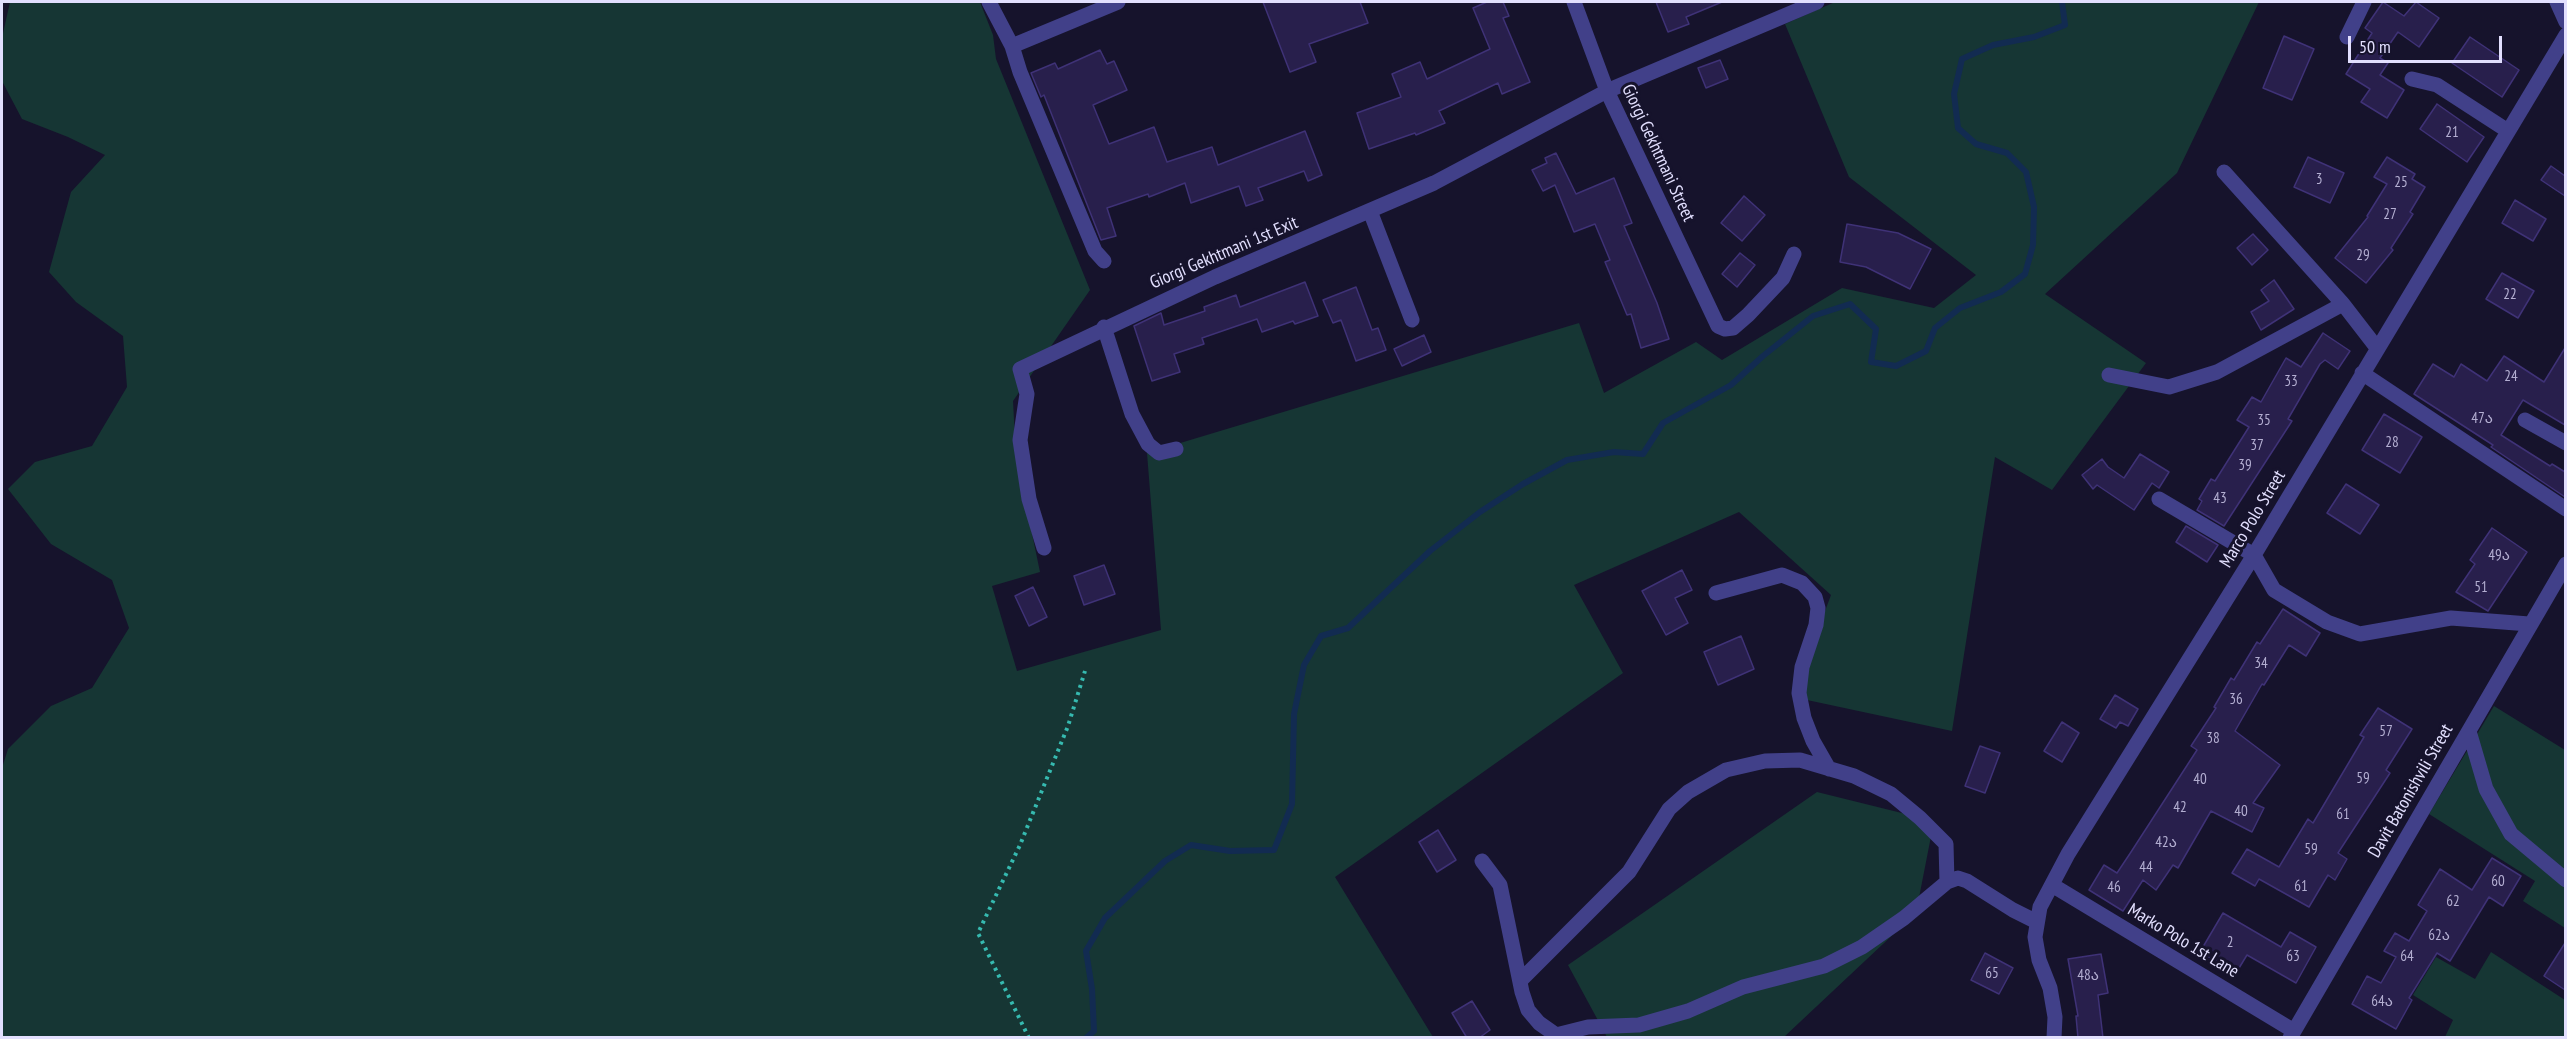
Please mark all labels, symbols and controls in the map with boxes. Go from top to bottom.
scale bar [2351,24,2506,62]
text: 50 m [2359,35,2391,58]
street label: Giorgi Gekhtmani Street [1617,81,1699,225]
house number: 21 [2445,124,2459,142]
house number: 3 [2316,171,2322,189]
house number: 25 [2394,174,2408,192]
house number: 27 [2383,206,2397,224]
street label: Giorgi Gekhtmani 1st Exit [1147,212,1301,294]
house number: 29 [2356,247,2370,265]
house number: 22 [2503,286,2517,304]
house number: 24 [2504,368,2518,386]
house number: 33 [2284,373,2298,391]
house number: 47ა [2471,410,2493,428]
house number: 35 [2257,412,2271,430]
house number: 28 [2385,434,2399,452]
house number: 37 [2250,437,2264,455]
house number: 39 [2238,457,2252,475]
street label: Marco Polo Street [2215,466,2291,572]
house number: 43 [2213,490,2227,508]
house number: 49ა [2488,547,2510,565]
house number: 51 [2474,579,2488,597]
house number: 34 [2254,655,2268,673]
house number: 36 [2229,691,2243,709]
street label: Davit Batonishvili Street [2364,720,2458,862]
house number: 57 [2379,723,2393,741]
house number: 38 [2206,730,2220,748]
house number: 59 [2356,770,2370,788]
house number: 40 [2193,771,2207,789]
house number: 42 [2173,799,2187,817]
house number: 40 [2234,803,2248,821]
house number: 61 [2336,806,2350,824]
house number: 42ა [2155,834,2177,852]
house number: 59 [2304,841,2318,859]
house number: 44 [2139,859,2153,877]
house number: 60 [2491,873,2505,891]
house number: 61 [2294,878,2308,896]
house number: 46 [2107,879,2121,897]
house number: 62 [2446,893,2460,911]
street label: Marko Polo 1st Lane [2123,899,2243,983]
house number: 62ა [2428,927,2450,945]
house number: 2 [2227,934,2233,952]
house number: 63 [2286,948,2300,966]
house number: 64 [2400,948,2414,966]
house number: 65 [1985,965,1999,983]
house number: 48ა [2077,967,2099,985]
house number: 64ა [2371,993,2393,1011]

